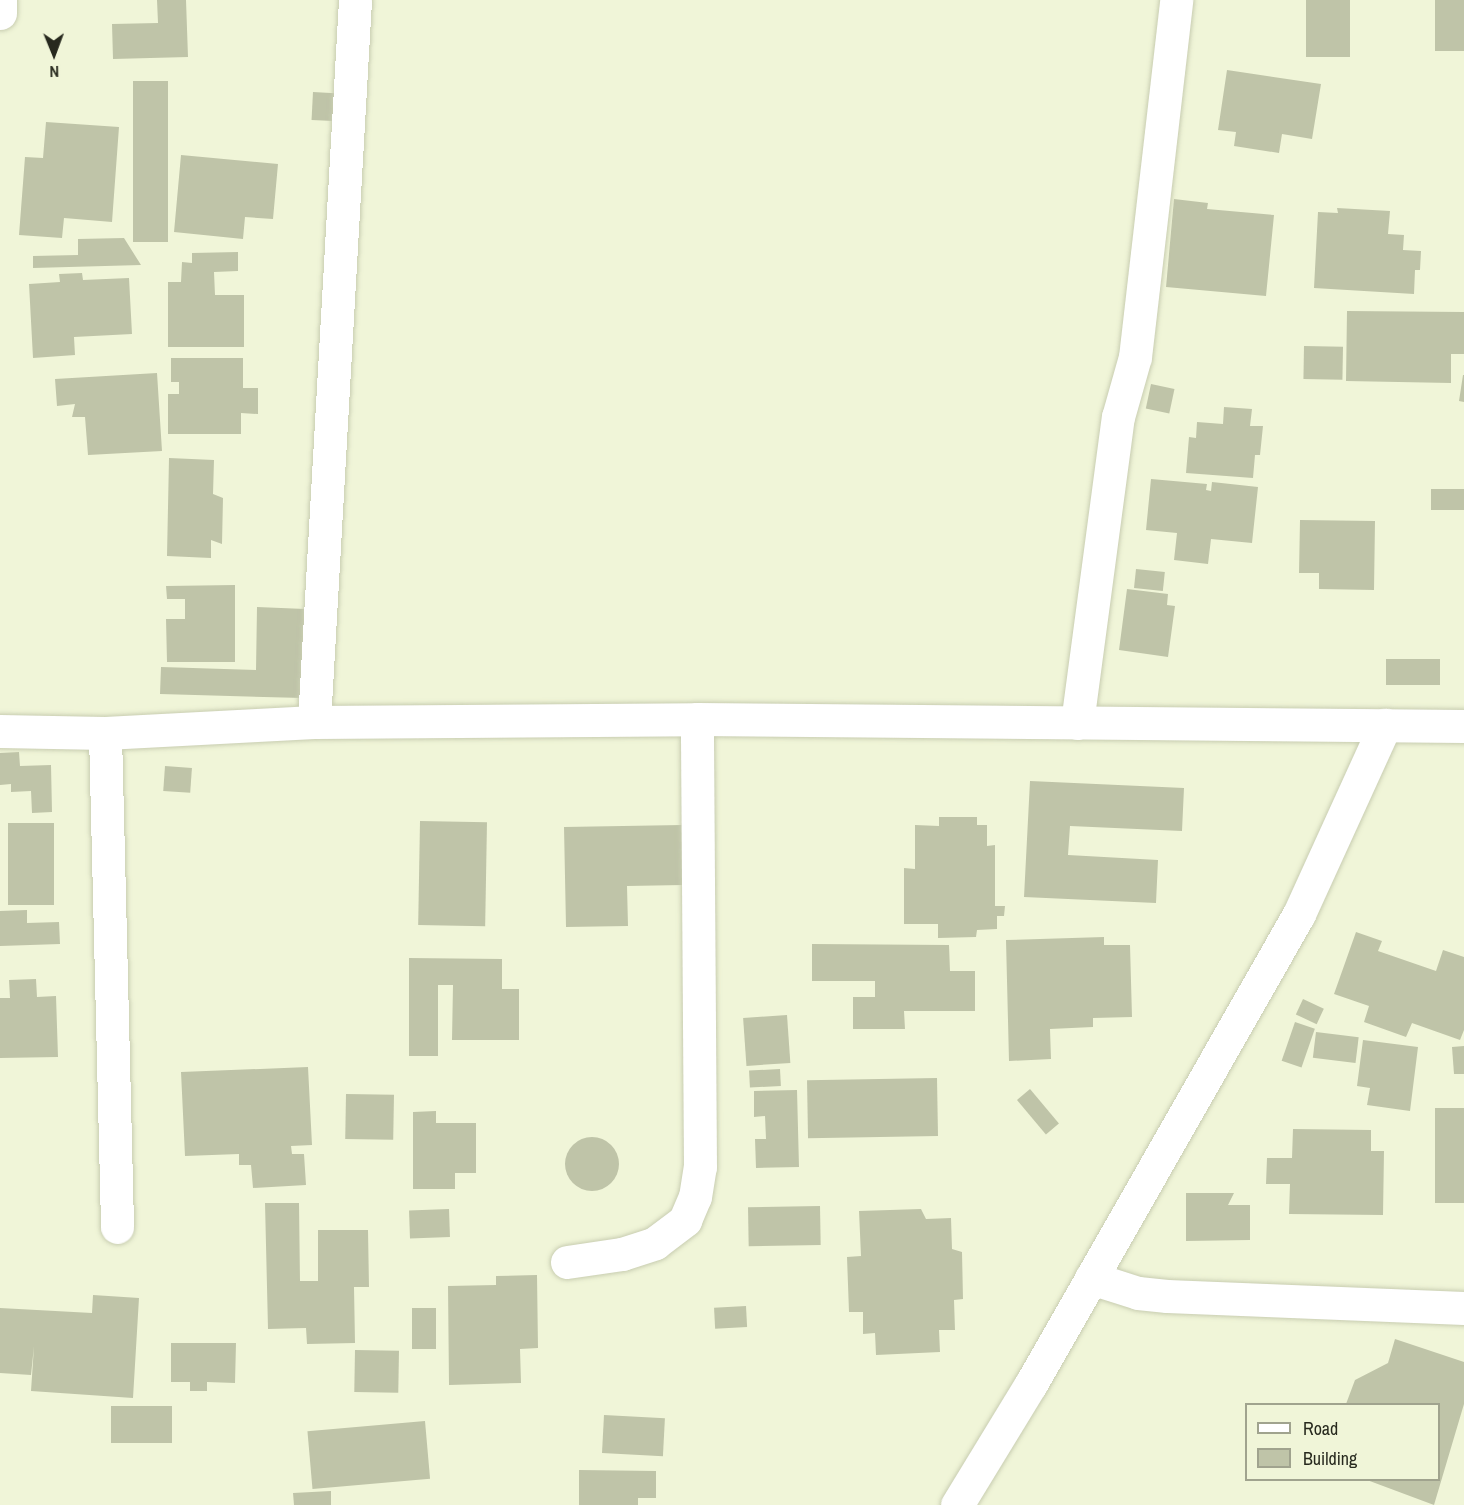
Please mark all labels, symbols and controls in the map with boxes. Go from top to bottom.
north arrow [24,24,84,84]
text: N [49,61,59,83]
legend [1245,1403,1440,1481]
text: Road [1303,1416,1338,1441]
text: Building [1303,1446,1357,1471]

